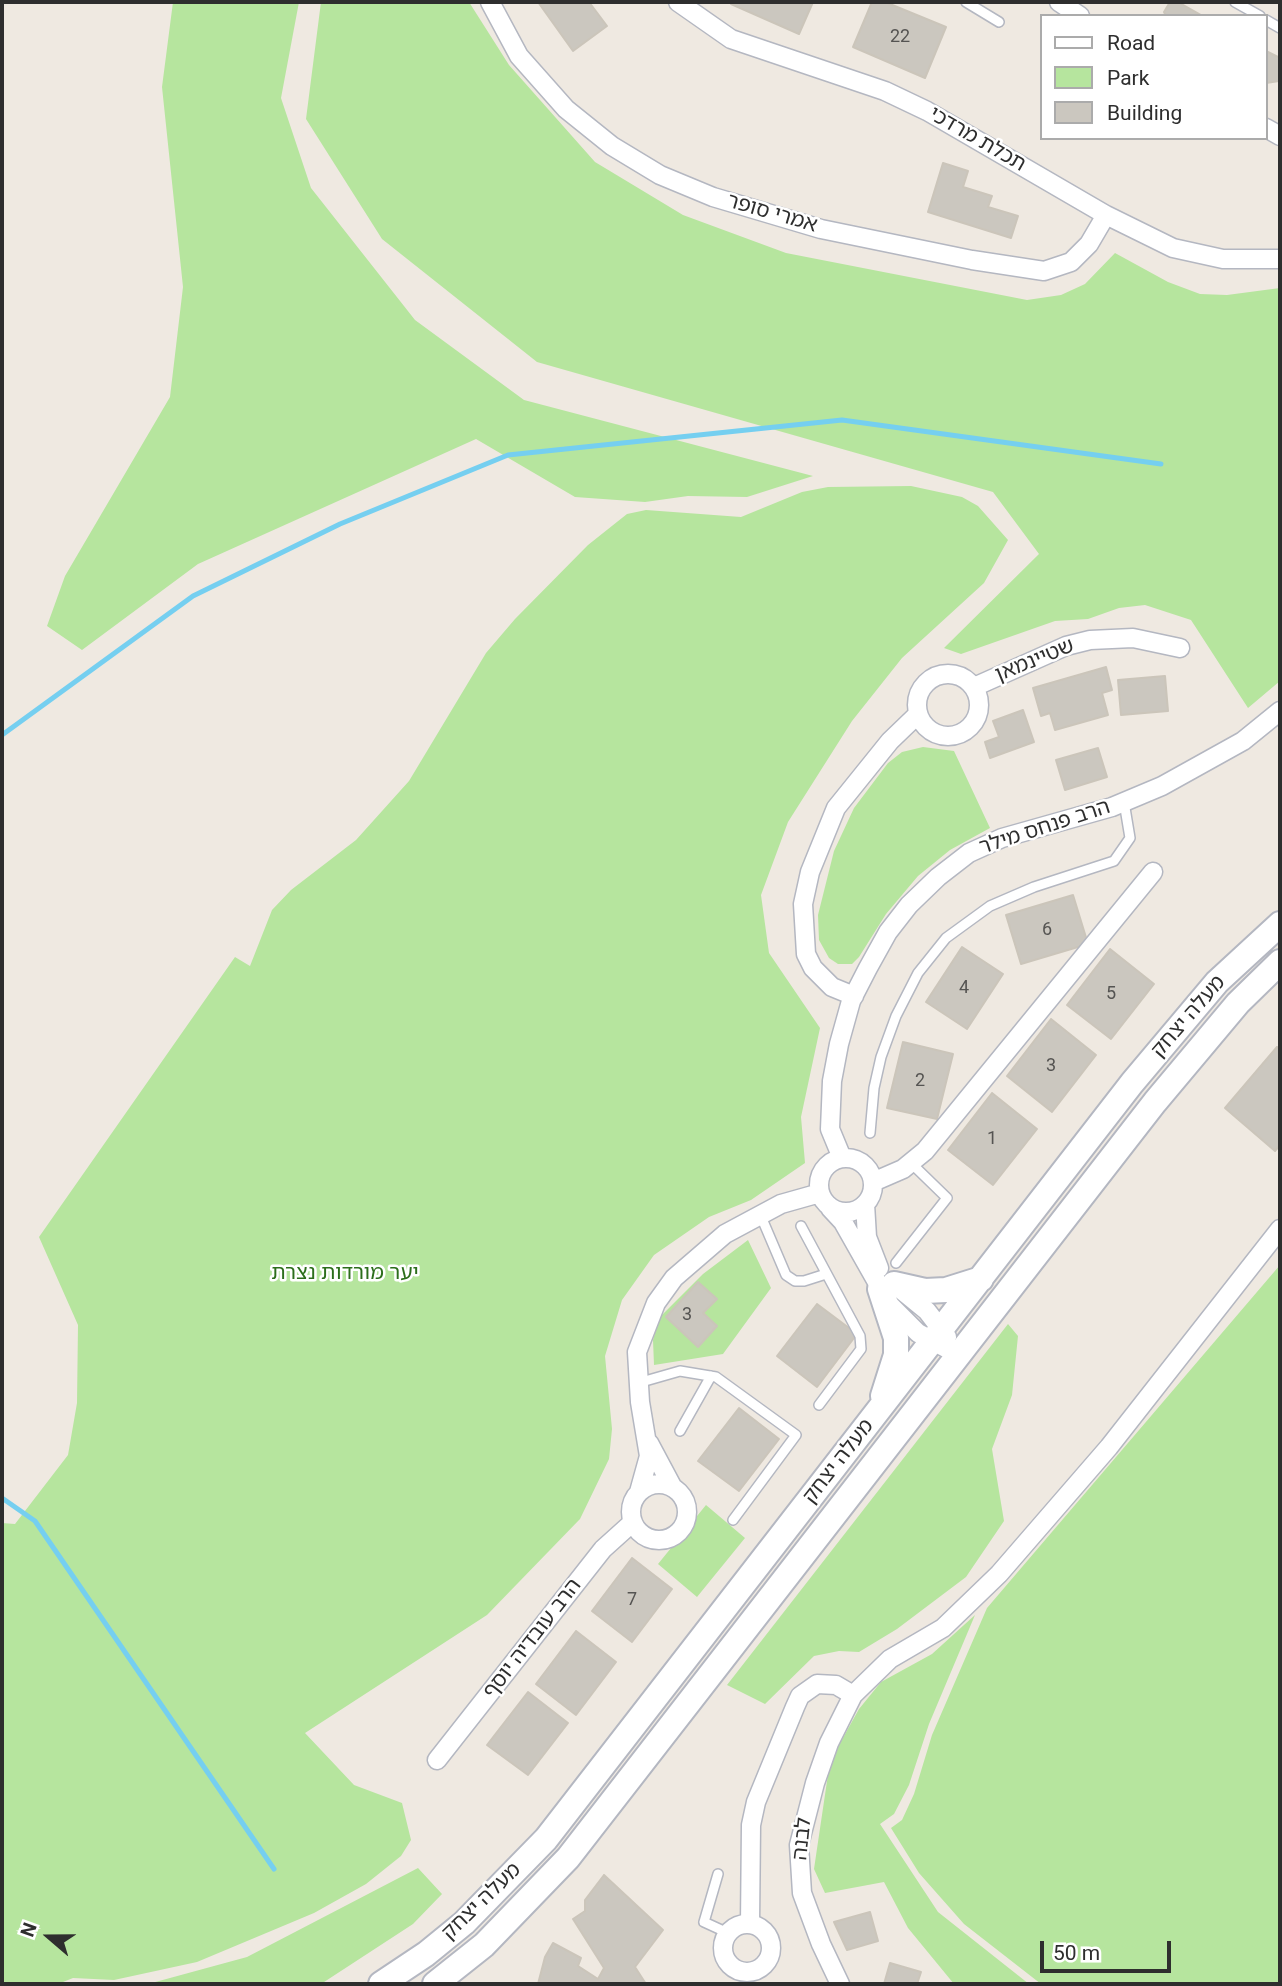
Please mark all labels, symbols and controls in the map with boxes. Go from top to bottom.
legend [1040,14,1268,140]
house number: 22 [890,26,910,48]
text: Road [1107,31,1155,55]
text: Park [1107,66,1149,90]
text: Building [1107,101,1182,125]
street label: תכלת מרדכי [924,102,1030,178]
street label: אמרי סופר [724,189,820,239]
street label: שטיינמאן [992,634,1078,688]
street label: הרב פנחס מילר [977,795,1113,861]
house number: 6 [1042,919,1052,941]
street label: מעלה יצחק [1146,971,1232,1063]
house number: 4 [959,977,969,999]
house number: 5 [1106,983,1116,1005]
house number: 3 [1046,1055,1056,1077]
house number: 2 [915,1070,925,1092]
house number: 1 [987,1128,997,1150]
park label: יער מורדות נצרת [271,1261,419,1287]
house number: 3 [682,1304,692,1326]
street label: מעלה יצחק [798,1415,880,1509]
street label: הרב עובדיה יוסף [479,1574,587,1704]
house number: 7 [627,1589,637,1611]
street label: לבנה [788,1816,818,1862]
street label: מעלה יצחק [437,1858,527,1946]
north arrow [14,1902,84,1972]
text: N [16,1919,42,1940]
scale bar [1044,1926,1175,1970]
text: 50 m [1053,1941,1100,1965]

